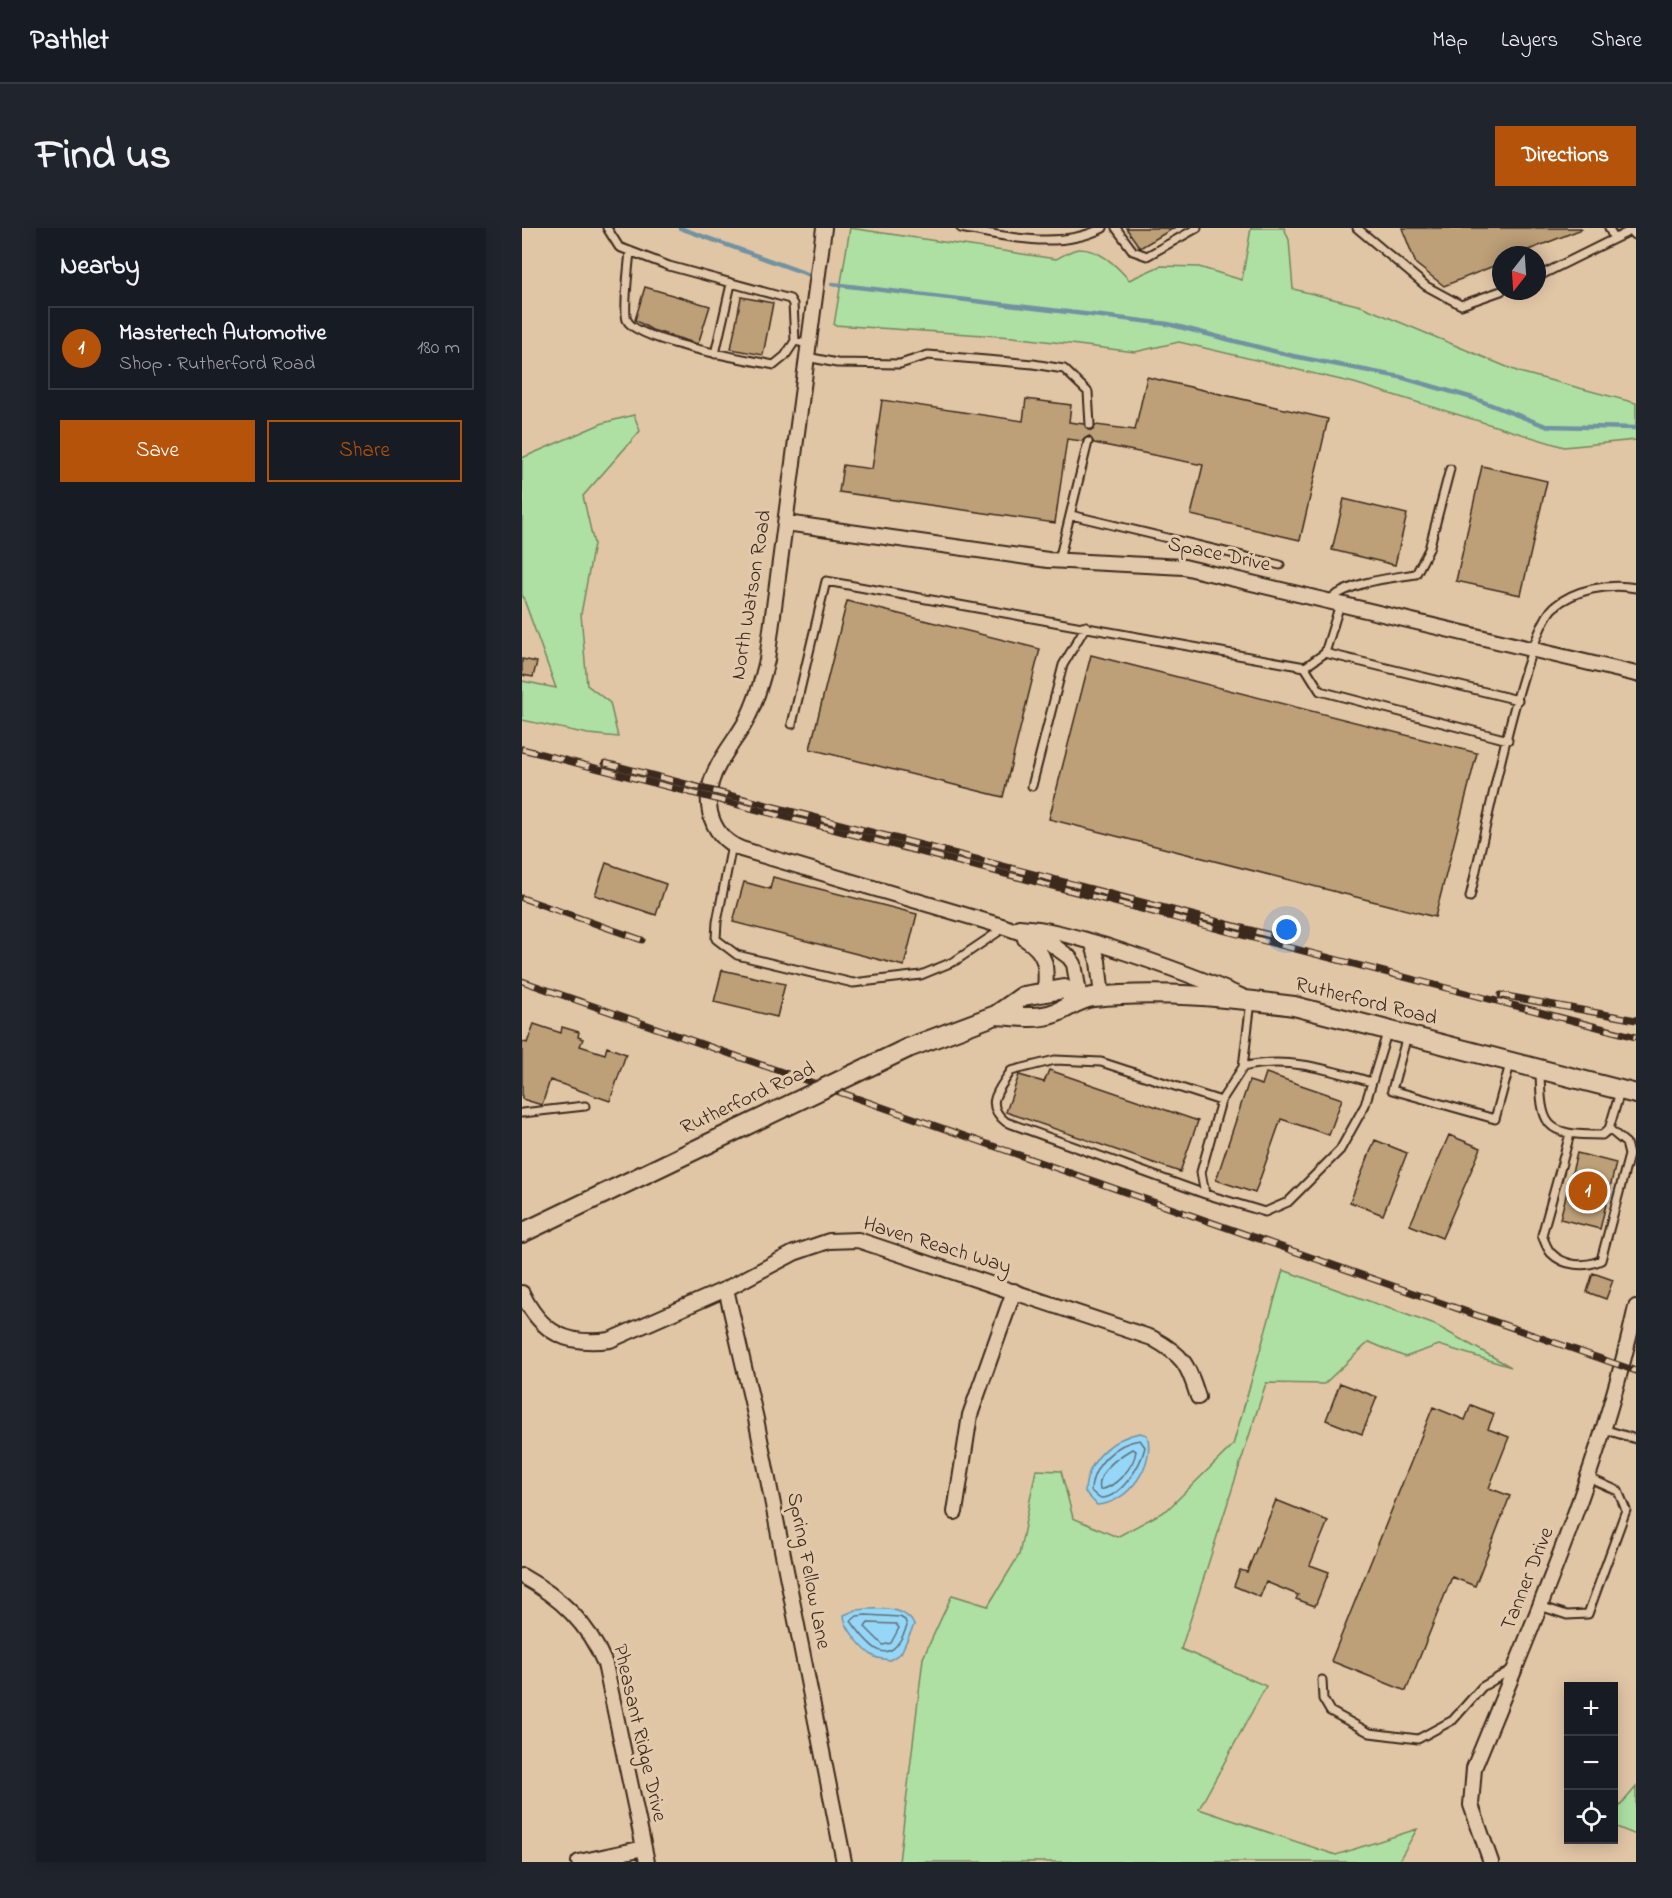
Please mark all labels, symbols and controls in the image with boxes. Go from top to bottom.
text: Pathlet [30,21,109,62]
text: Map [1432,26,1468,56]
text: Layers [1501,26,1558,56]
text: Share [1591,26,1642,56]
text: Find us [36,126,171,187]
button: Directions [1495,126,1636,186]
north arrow [1492,246,1546,300]
text: Nearby [60,248,139,286]
text: Mastertech Automotive [119,318,326,350]
text: 1 [78,334,85,363]
text: 180 m [417,334,460,363]
text: Shop · Rutherford Road [119,350,315,379]
button: Save [60,420,255,482]
button: Share [267,420,462,482]
street label: North Watson Road [724,508,780,682]
street label: Space Drive [1165,530,1274,581]
your location [1272,915,1301,944]
street label: Rutherford Road [1292,970,1440,1034]
street label: Rutherford Road [676,1055,820,1143]
pin: 1 [1568,1168,1608,1214]
street label: Haven Reach Way [859,1209,1015,1285]
street label: Spring Fellow Lane [776,1490,838,1653]
street label: Tanner Drive [1494,1522,1563,1635]
street label: Pheasant Ridge Drive [602,1641,674,1826]
map controls [1564,1682,1618,1844]
button: + [1564,1682,1618,1736]
button: − [1564,1736,1618,1790]
button: locate [1564,1790,1618,1844]

